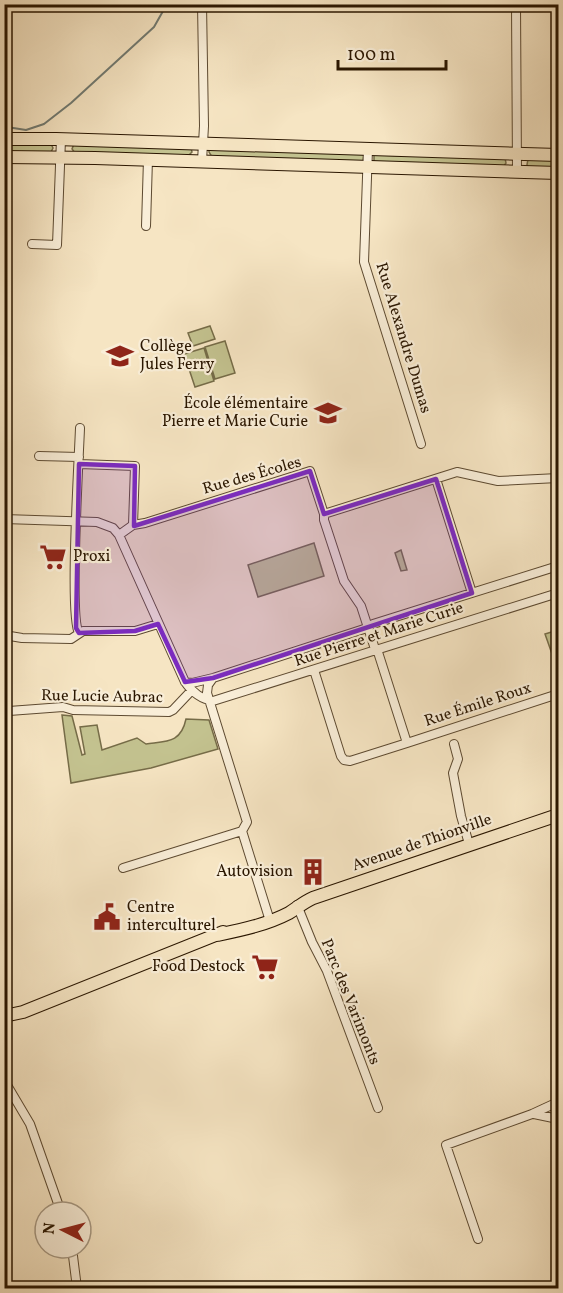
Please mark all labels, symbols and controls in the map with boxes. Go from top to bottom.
scale bar [338,33,446,71]
text: 100 m [347,43,396,68]
street label: Rue Alexandre Dumas [370,260,436,416]
place label: Collège Jules Ferry [140,336,215,376]
school or university icon: Collège Jules Ferry [105,341,135,371]
place label: École élémentaire Pierre et Marie Curie [162,393,308,433]
school or university icon: École élémentaire Pierre et Marie Curie [313,398,343,428]
street label: Rue des Écoles [200,451,304,501]
supermarket icon: Proxi [38,542,68,572]
place label: Proxi [73,546,111,568]
street label: Rue Pierre et Marie Curie [292,597,466,673]
street label: Rue Émile Roux [422,677,534,733]
street label: Rue Lucie Aubrac [41,685,163,709]
street label: Avenue de Thionville [349,809,495,877]
building icon: Autovision [298,857,328,887]
place label: Autovision [216,861,293,883]
place label: Centre interculturel [127,897,216,937]
public building icon: Centre interculturel [92,902,122,932]
street label: Parc des Varimonts [315,936,385,1068]
supermarket icon: Food Destock [250,952,280,982]
place label: Food Destock [152,956,245,978]
north arrow [33,1200,93,1260]
text: N [39,1221,62,1236]

